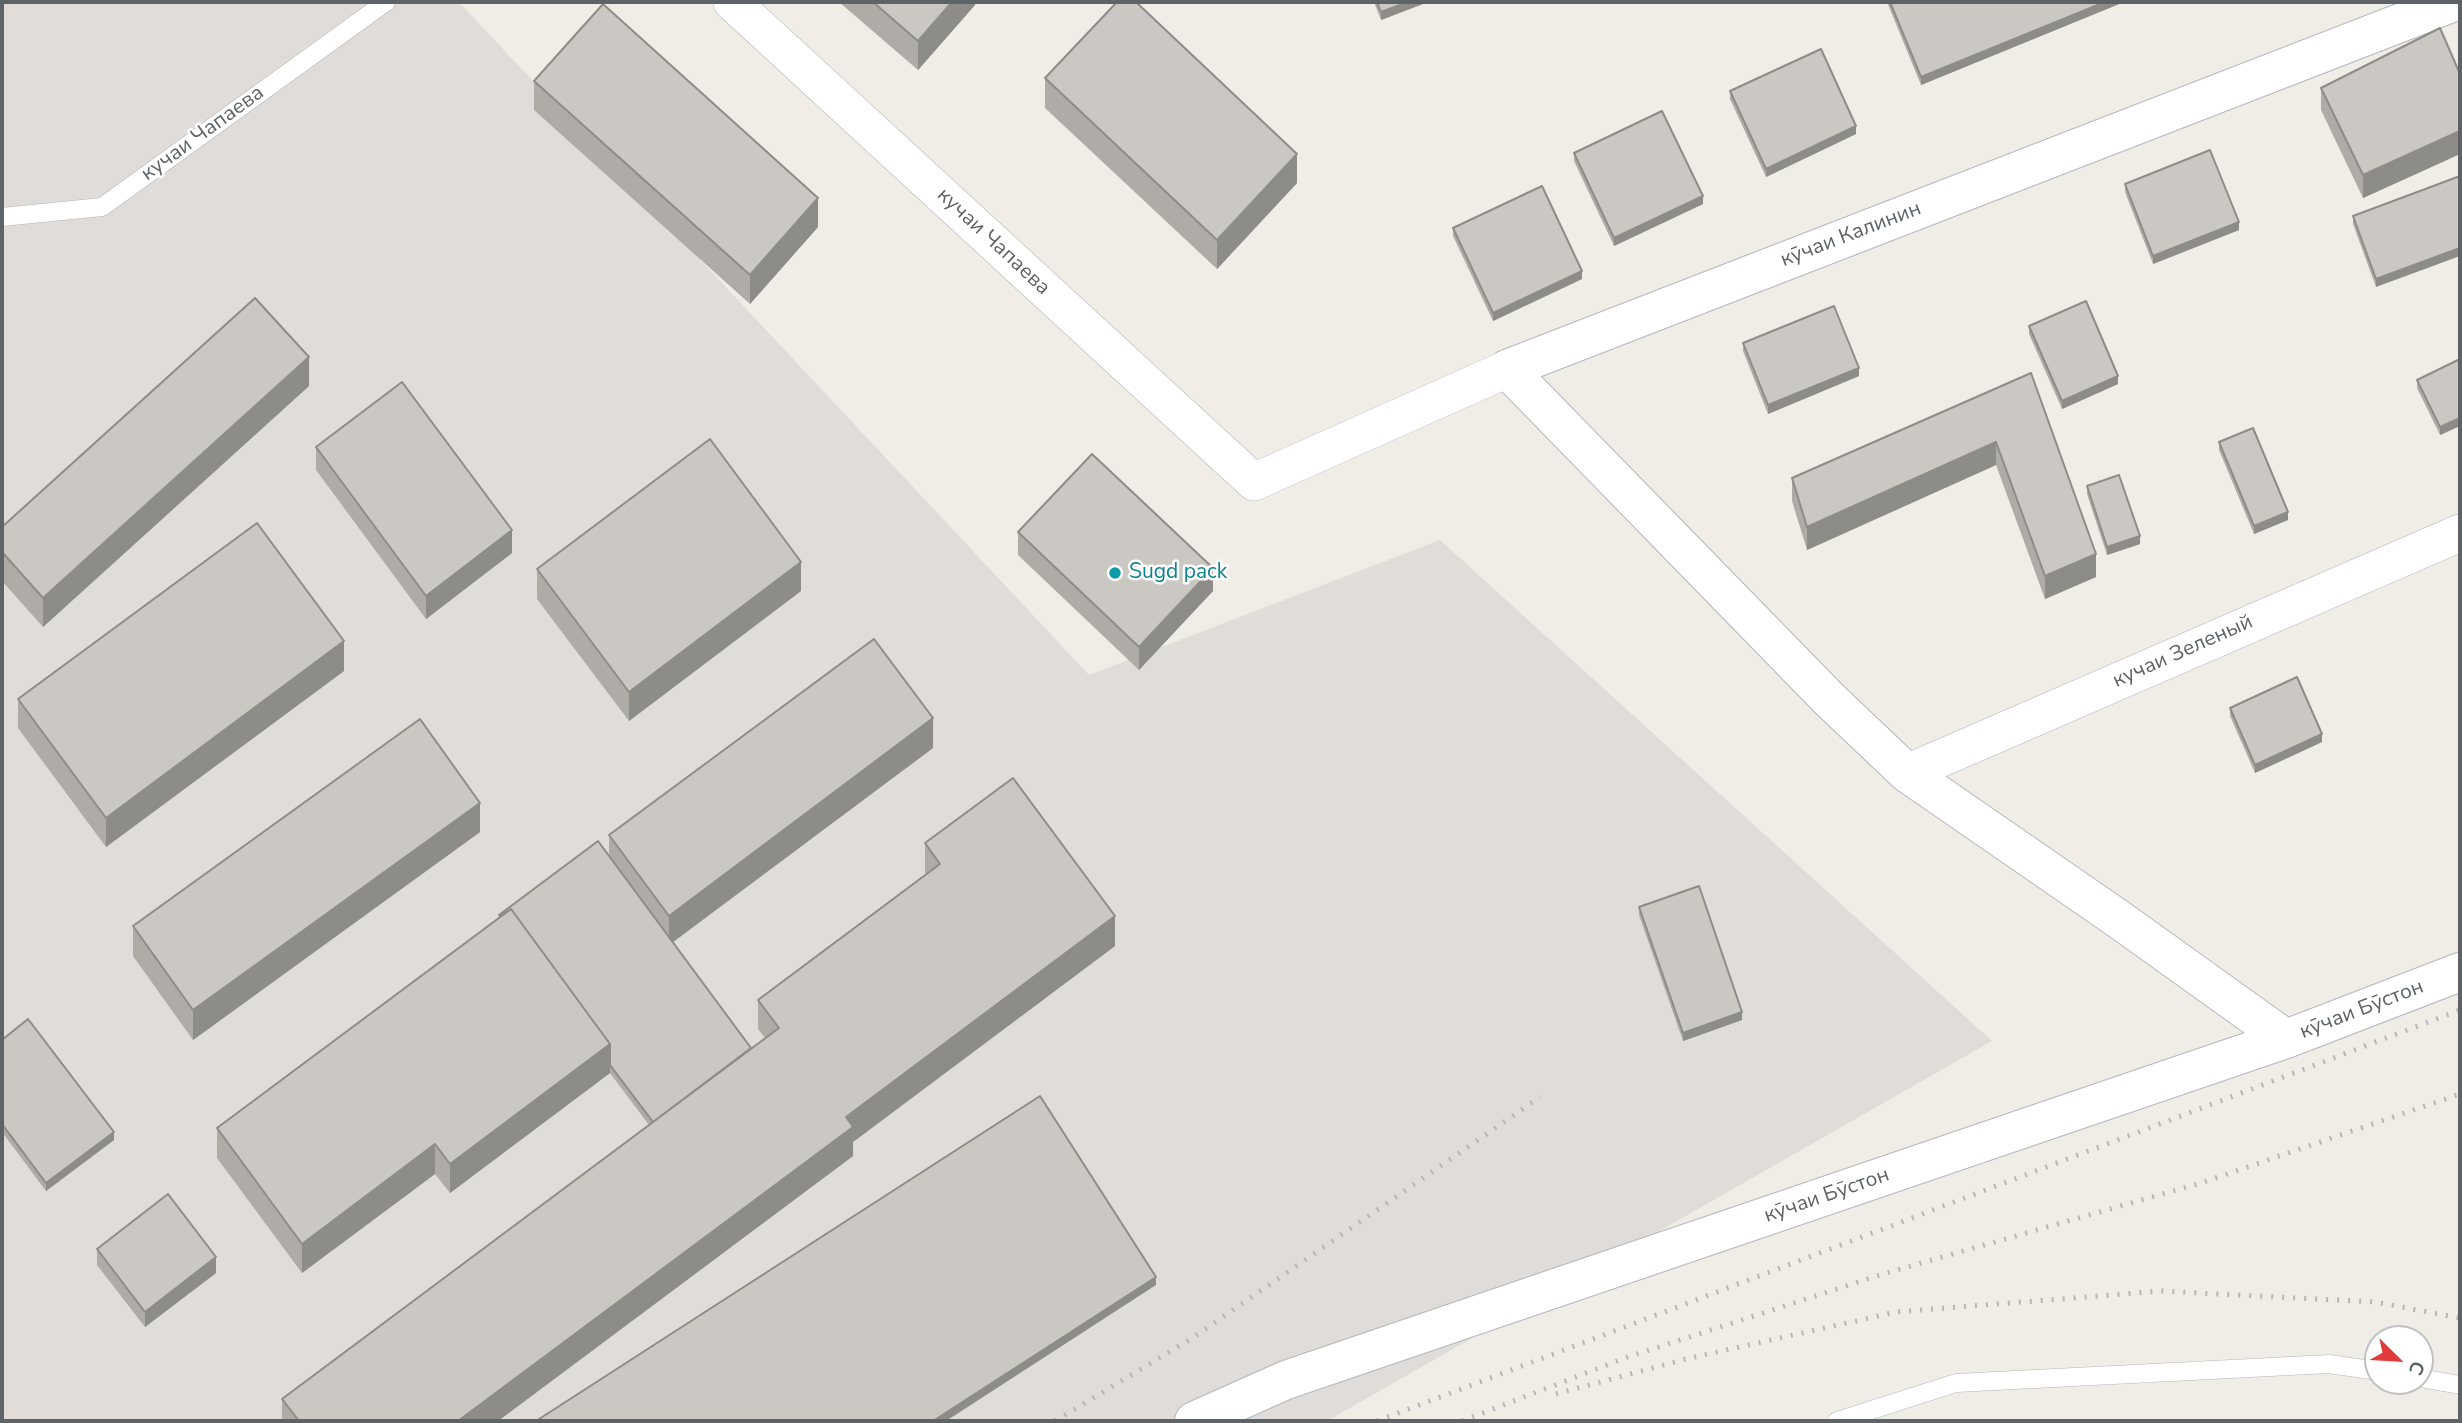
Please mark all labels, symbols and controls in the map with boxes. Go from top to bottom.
street label: кучаи Чапаева [137,81,269,187]
street label: кучаи Чапаева [931,183,1055,301]
street label: кӯчаи Калинин [1777,197,1925,273]
place label: Sugd pack [1129,560,1227,586]
marker: Sugd pack [1107,565,1123,581]
street label: кучаи Зеленый [2109,610,2257,694]
street label: кӯчаи Бӯстон [2296,975,2428,1045]
street label: кӯчаи Бӯстон [1761,1163,1893,1229]
north arrow [2364,1325,2434,1395]
text: С [2402,1357,2431,1379]

